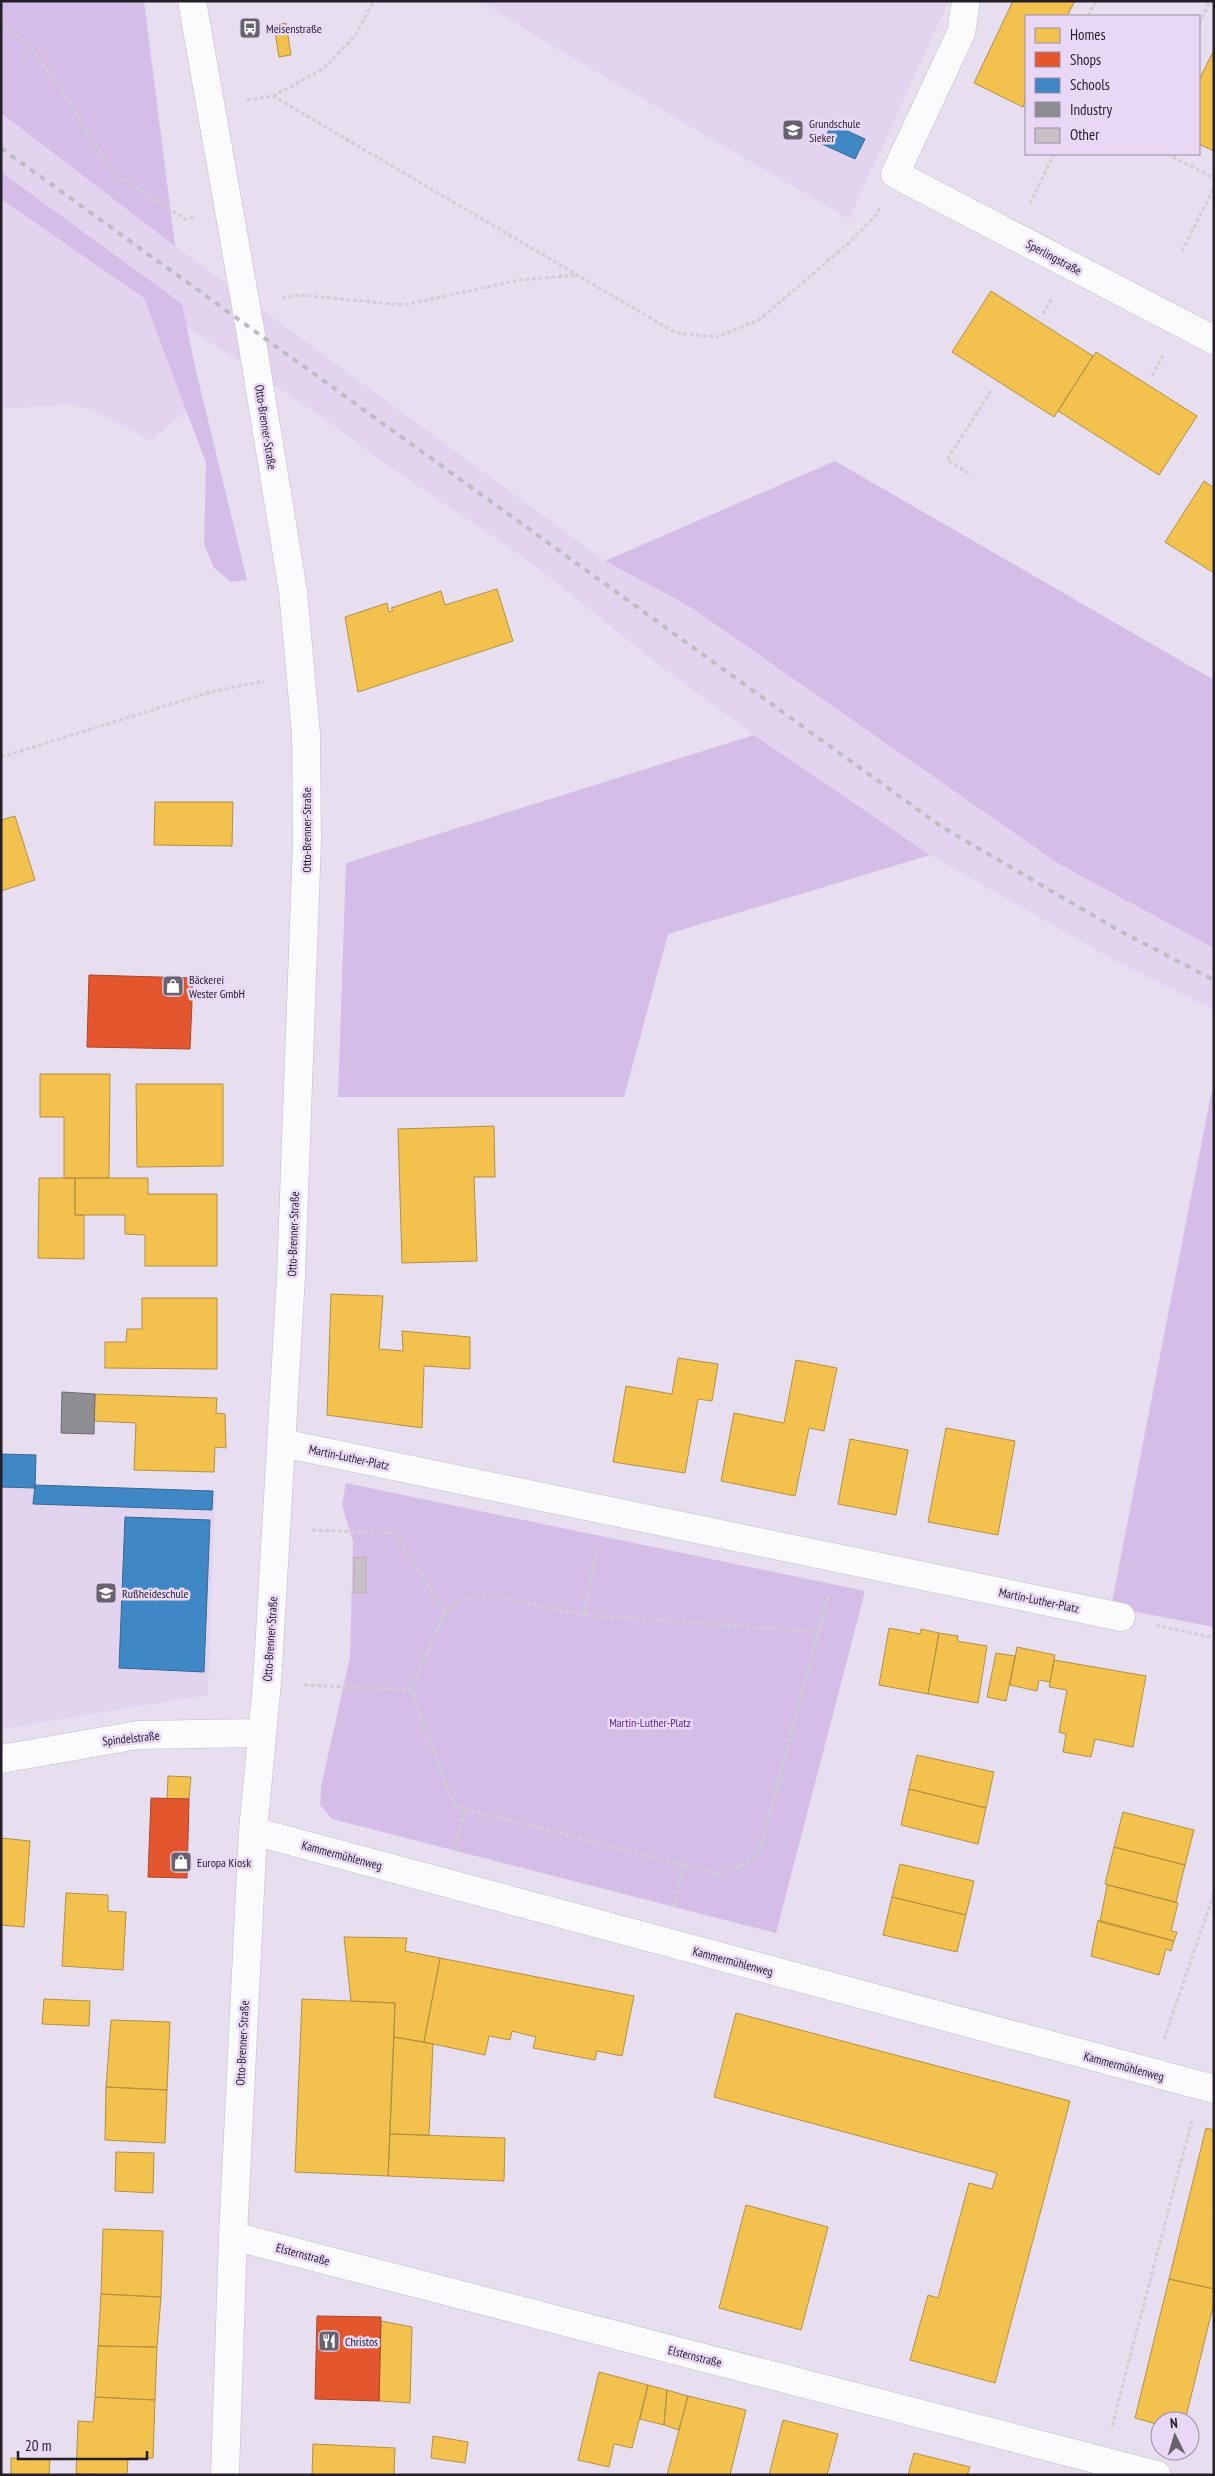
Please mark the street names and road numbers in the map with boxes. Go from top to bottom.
street label: Sperlingstraße [1024,236,1084,278]
street label: Otto-Brenner-Straße [252,384,280,470]
street label: Otto-Brenner-Straße [299,787,314,873]
street label: Otto-Brenner-Straße [284,1191,302,1277]
street label: Martin-Luther-Platz [308,1441,390,1473]
street label: Martin-Luther-Platz [998,1584,1080,1616]
street label: Otto-Brenner-Straße [260,1596,280,1682]
street label: Spindelstraße [102,1728,160,1748]
street label: Kammermühlenweg [300,1837,384,1873]
street label: Kammermühlenweg [691,1943,775,1979]
street label: Otto-Brenner-Straße [232,2000,252,2086]
street label: Kammermühlenweg [1082,2048,1166,2084]
street label: Elsternstraße [275,2240,332,2268]
street label: Elsternstraße [667,2342,724,2370]

